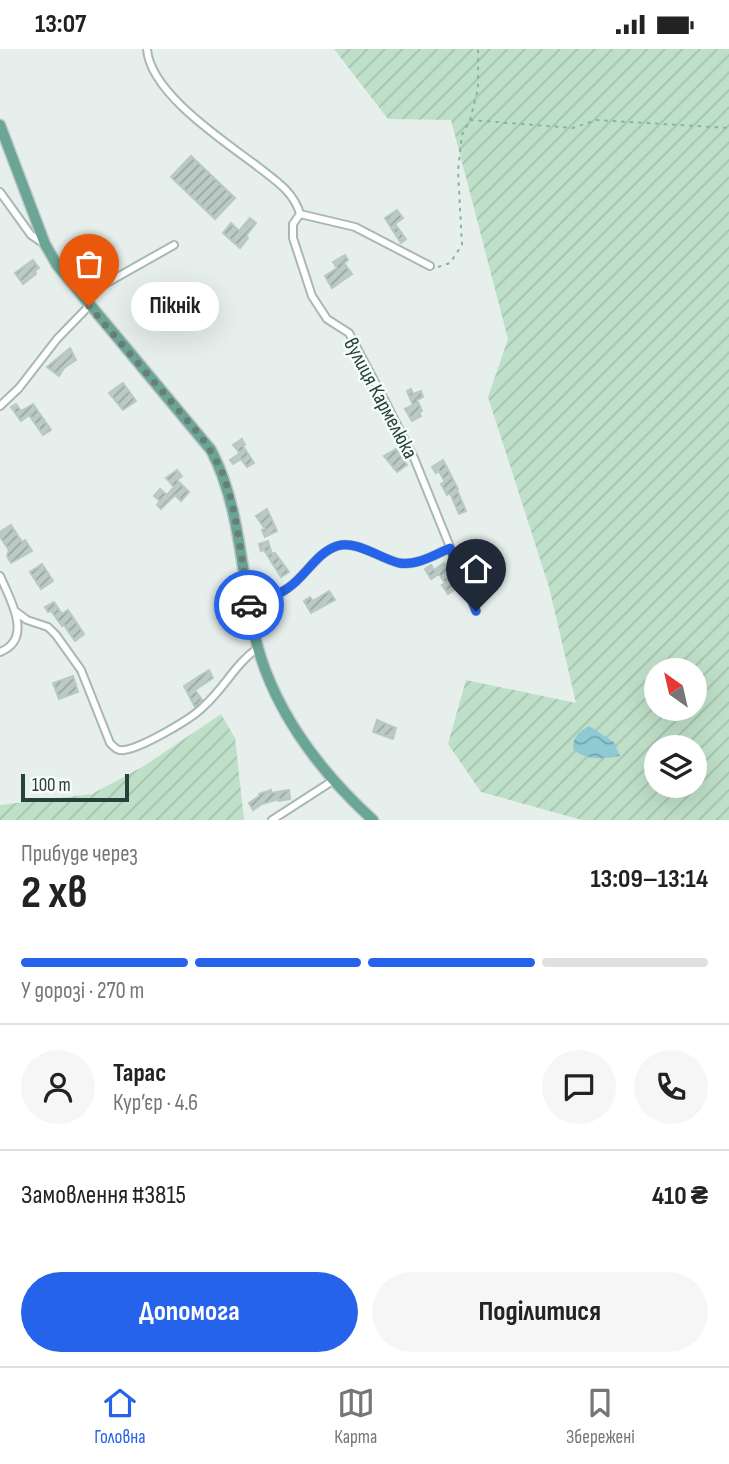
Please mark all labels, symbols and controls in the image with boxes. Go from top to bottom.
text: 13:07 [35,9,86,40]
pin [59,234,119,306]
icon: bag [70,245,108,283]
callout: Пікнік [131,281,218,331]
text: Пікнік [150,292,200,320]
street label: вулиця Кармелюка [338,334,423,463]
pin [446,539,506,611]
icon: home [457,550,495,588]
courier [214,570,284,640]
icon: car [230,586,268,624]
north arrow [644,658,707,721]
map controls [644,658,707,798]
button: layers [644,735,707,798]
scale bar [21,771,130,803]
text: 100 m [32,774,71,797]
text: Прибуде через [21,840,138,868]
text: 13:09–13:14 [590,864,708,895]
text: 2 хв [21,866,88,921]
text: У дорозі · 270 m [21,977,144,1005]
button: person [21,1050,95,1124]
button: chat [542,1050,616,1124]
button: phone [634,1050,708,1124]
text: Тарас [113,1058,166,1089]
text: Кур’єр · 4.6 [113,1089,198,1117]
text: Замовлення #3815 [21,1180,186,1211]
text: 410 ₴ [652,1181,708,1212]
button: Допомога [21,1272,358,1352]
button: Поділитися [372,1272,708,1352]
tab: Головна [94,1384,146,1449]
tab: Карта [334,1384,377,1449]
tab: Збережені [566,1384,635,1449]

